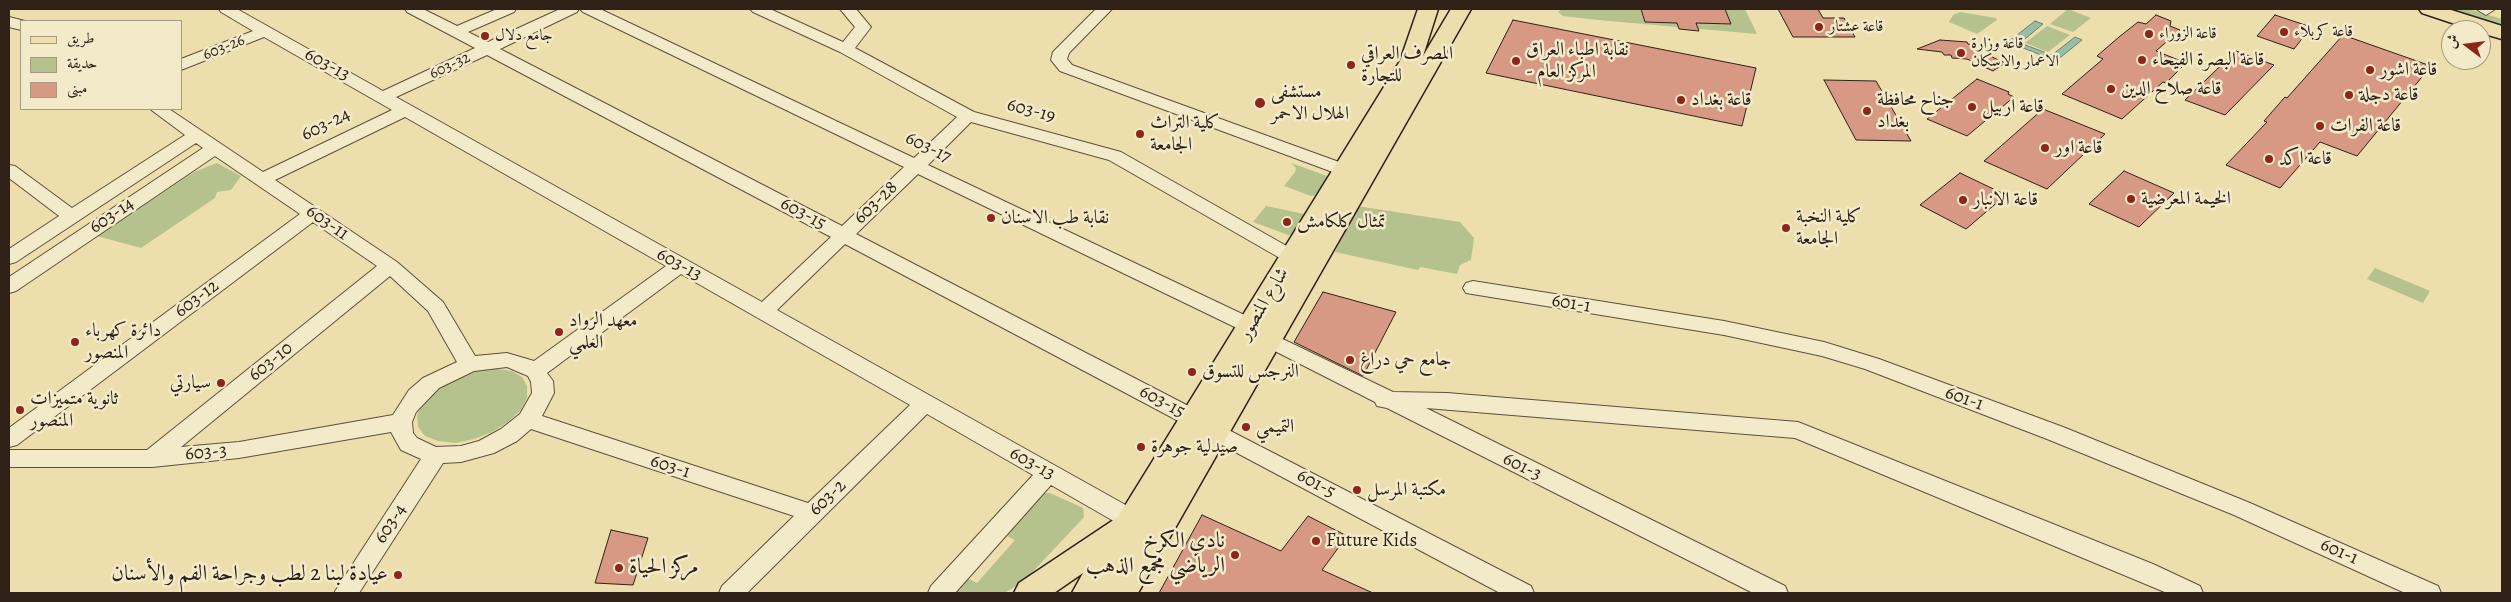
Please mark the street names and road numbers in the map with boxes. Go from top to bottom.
street label: 603-26 [200,31,248,65]
street label: 603-13 [300,43,354,87]
street label: 603-32 [426,48,474,84]
street label: 603-19 [1004,94,1058,128]
street label: 603-24 [298,103,354,147]
street label: 603-17 [901,127,955,169]
street label: 603-28 [849,177,903,229]
street label: 603-14 [85,193,139,239]
street label: 603-15 [776,193,830,235]
street label: 603-11 [301,200,353,246]
street label: 603-13 [652,243,706,287]
street label: شارع المنصور [1234,264,1294,344]
street label: 603-12 [170,275,224,323]
street label: 601-1 [1550,290,1592,318]
street label: 603-10 [244,337,298,387]
street label: 603-15 [1135,381,1189,423]
street label: 601-1 [1942,382,1986,416]
street label: 603-3 [184,440,228,466]
street label: 603-13 [1005,442,1059,486]
street label: 601-3 [1499,448,1545,486]
street label: 603-1 [647,450,693,484]
street label: 601-5 [1293,464,1339,504]
street label: 603-2 [805,475,851,521]
street label: 603-4 [370,500,412,548]
street label: 601-1 [2316,534,2362,570]

